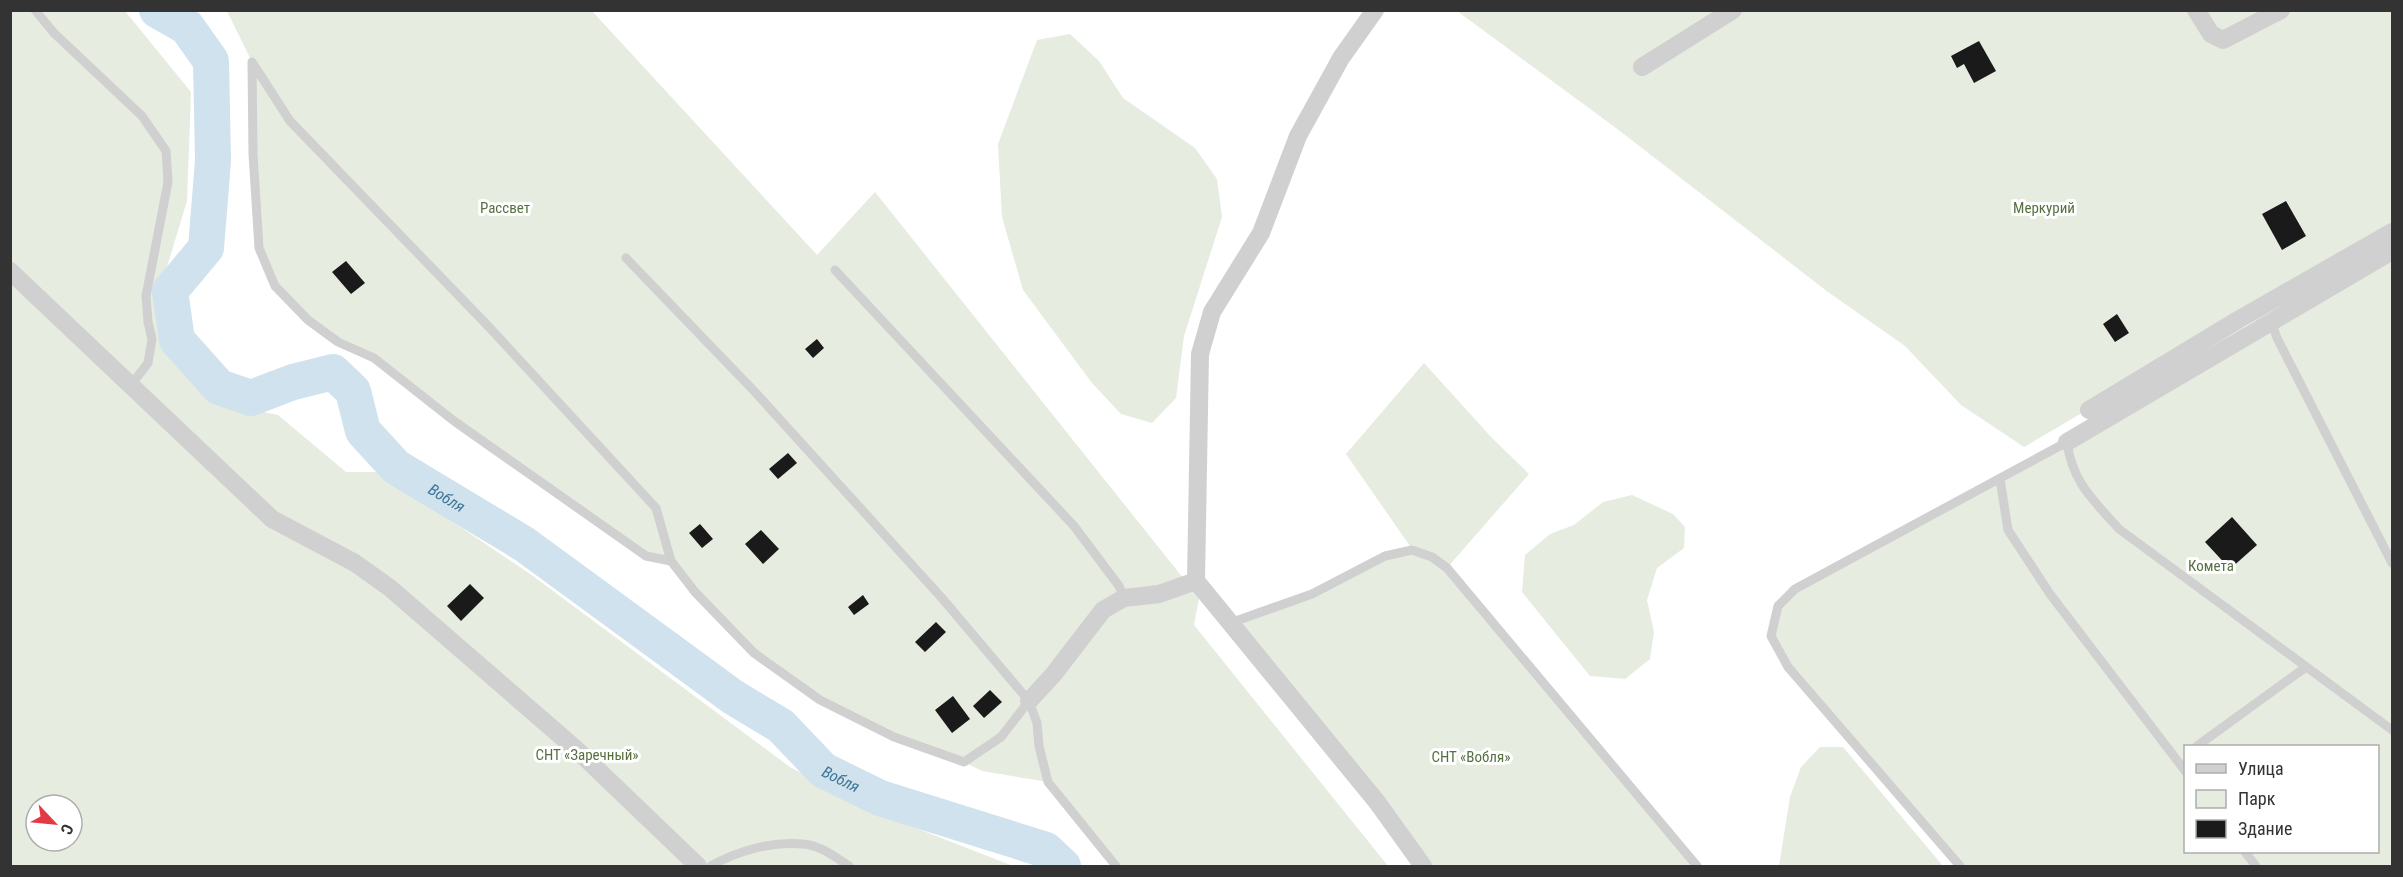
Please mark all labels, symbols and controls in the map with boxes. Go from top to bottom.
park label: Рассвет [480,199,530,217]
park label: Меркурий [2013,199,2075,217]
water label: Вобля [425,480,469,517]
park label: Комета [2188,557,2234,575]
legend [2184,745,2379,853]
park label: СНТ «Заречный» [535,746,639,764]
park label: СНТ «Вобля» [1432,748,1510,766]
text: Улица [2238,758,2284,779]
water label: Вобля [819,762,863,797]
text: Парк [2238,788,2276,809]
north arrow [24,793,84,853]
text: Здание [2238,818,2292,839]
text: С [56,821,78,838]

